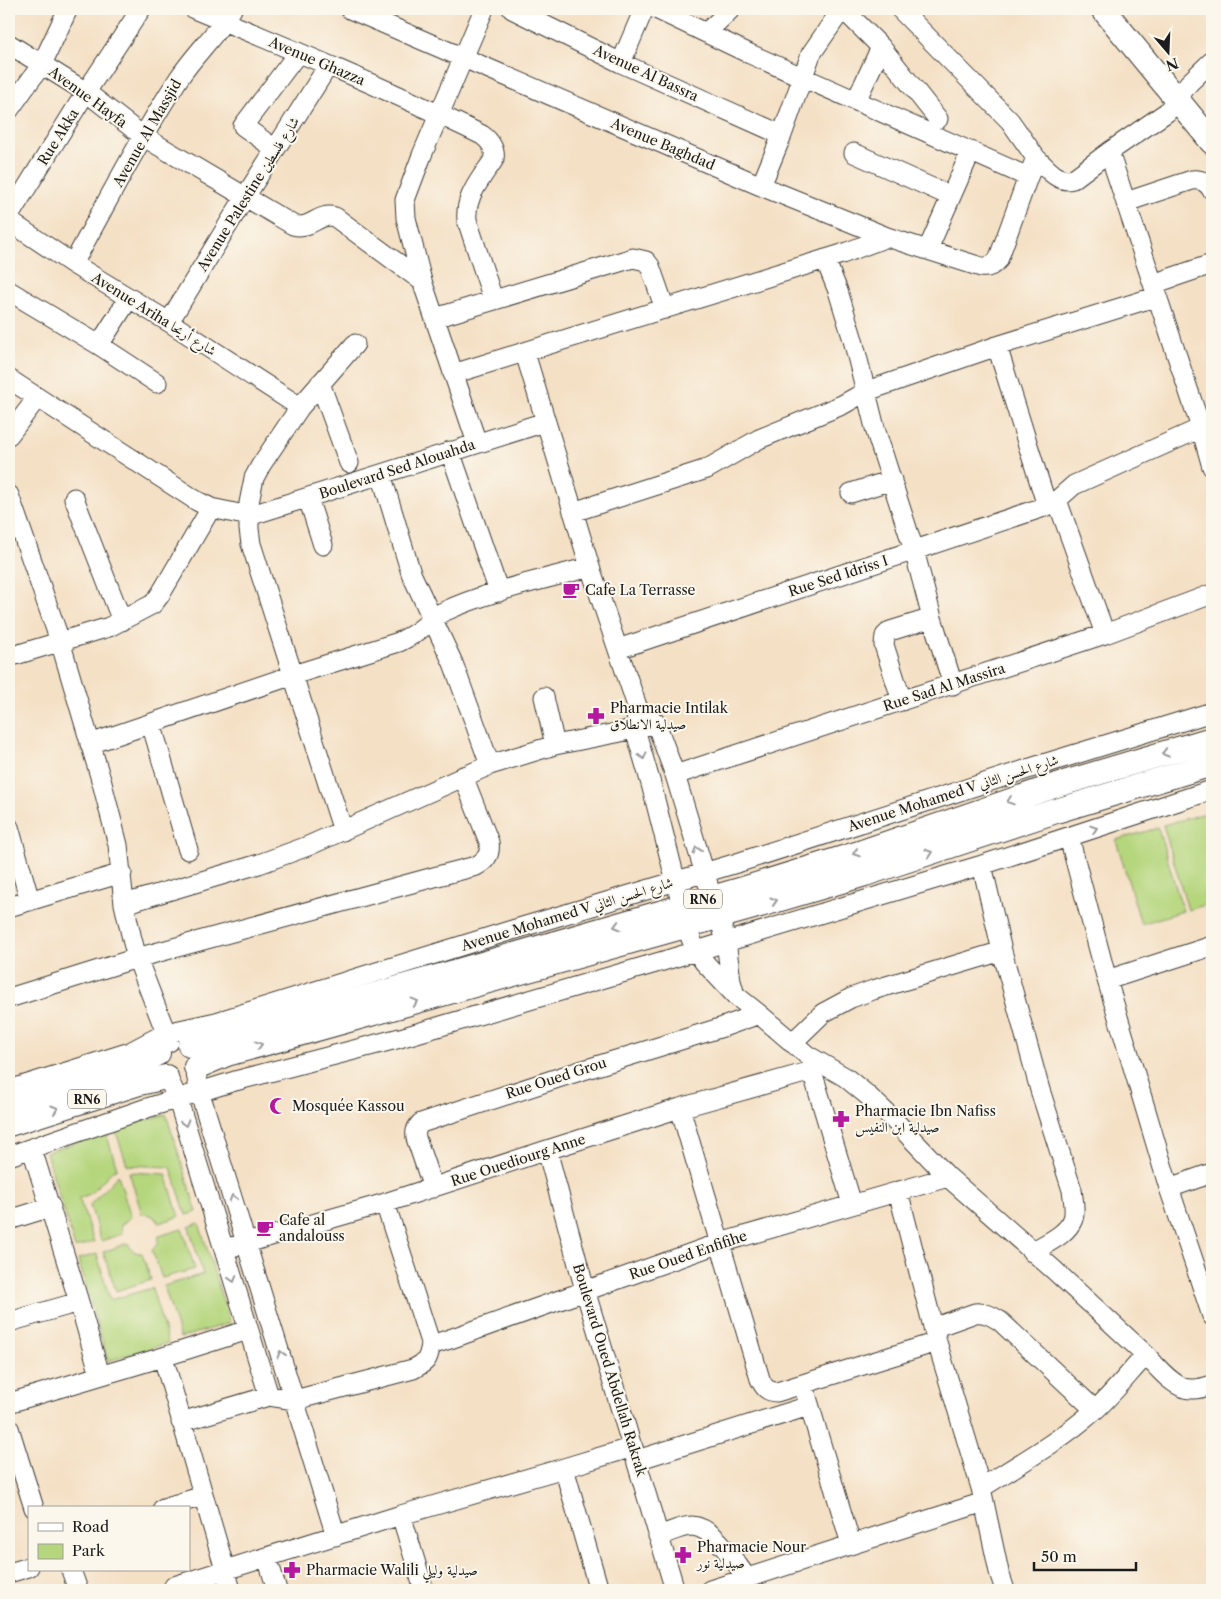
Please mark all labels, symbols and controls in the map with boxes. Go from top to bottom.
north arrow [1144,28,1194,78]
street label: Avenue Ghazza [265,32,368,90]
street label: Avenue Al Bassra [590,40,702,105]
text: N [1164,54,1181,75]
street label: Avenue Hayfa [44,62,131,132]
street label: Avenue Al Massjid [108,75,185,191]
street label: Rue Akka [34,105,83,169]
street label: Avenue Palestine شارع فلسطين [192,113,306,277]
street label: Avenue Baghdad [607,114,718,174]
street label: Avenue Ariha شارع أريحا [86,267,220,362]
street label: Boulevard Sed Alouahda [317,435,478,503]
street label: Rue Sed Idriss I [786,551,890,601]
cafe icon: Cafe La Terrasse [561,580,581,600]
place label: Cafe La Terrasse [585,581,696,599]
street label: Rue Sad Al Massira [881,659,1008,715]
place label: Pharmacie Intilak صيدلية الانطلاق [610,699,729,733]
pharmacy icon: Pharmacie Intilak صيدلية الانطلاق [586,706,606,726]
one-way arrow [1161,747,1170,758]
street label: Avenue Mohamed V شارع الحسن الثاني [844,750,1062,839]
one-way arrow [637,752,647,760]
one-way arrow [1006,795,1015,805]
one-way arrow [1089,824,1098,834]
one-way arrow [693,846,703,855]
one-way arrow [853,848,861,858]
one-way arrow [924,849,933,859]
street label: Avenue Mohamed V شارع الحسن الثاني [458,873,676,958]
road number: RN6 [684,890,722,909]
one-way arrow [769,897,777,907]
one-way arrow [614,920,622,930]
one-way arrow [411,997,420,1008]
one-way arrow [254,1041,262,1051]
street label: Rue Oued Grou [503,1053,609,1103]
road number: RN6 [68,1090,106,1108]
mosque icon: Mosquée Kassou [268,1096,288,1116]
place label: Mosquée Kassou [292,1097,405,1115]
place label: Pharmacie Ibn Nafiss صيدلية ابن النفيس [855,1102,996,1137]
one-way arrow [51,1105,59,1115]
pharmacy icon: Pharmacie Ibn Nafiss صيدلية ابن النفيس [831,1109,851,1129]
one-way arrow [180,1119,190,1127]
street label: Rue Ouediourg Anne [448,1130,588,1190]
one-way arrow [229,1195,239,1203]
place label: Cafe al andalouss [279,1211,345,1245]
cafe icon: Cafe al andalouss [255,1218,275,1238]
street label: Rue Oued Enfifihe [627,1226,749,1284]
street label: Boulevard Oued Abdellah Rakrak [569,1261,651,1479]
one-way arrow [227,1274,237,1282]
one-way arrow [276,1350,286,1358]
legend [28,1506,190,1572]
text: Road [72,1517,109,1536]
place label: Pharmacie Nour صيدلية نور [695,1538,806,1572]
scale bar [1034,1539,1136,1571]
text: Park [72,1541,106,1560]
pharmacy icon: Pharmacie Nour صيدلية نور [673,1545,693,1565]
text: 50 m [1041,1547,1077,1566]
pharmacy icon: Pharmacie Walili صيدلية وليلي [282,1560,302,1580]
place label: Pharmacie Walili صيدلية وليلي [306,1561,478,1583]

